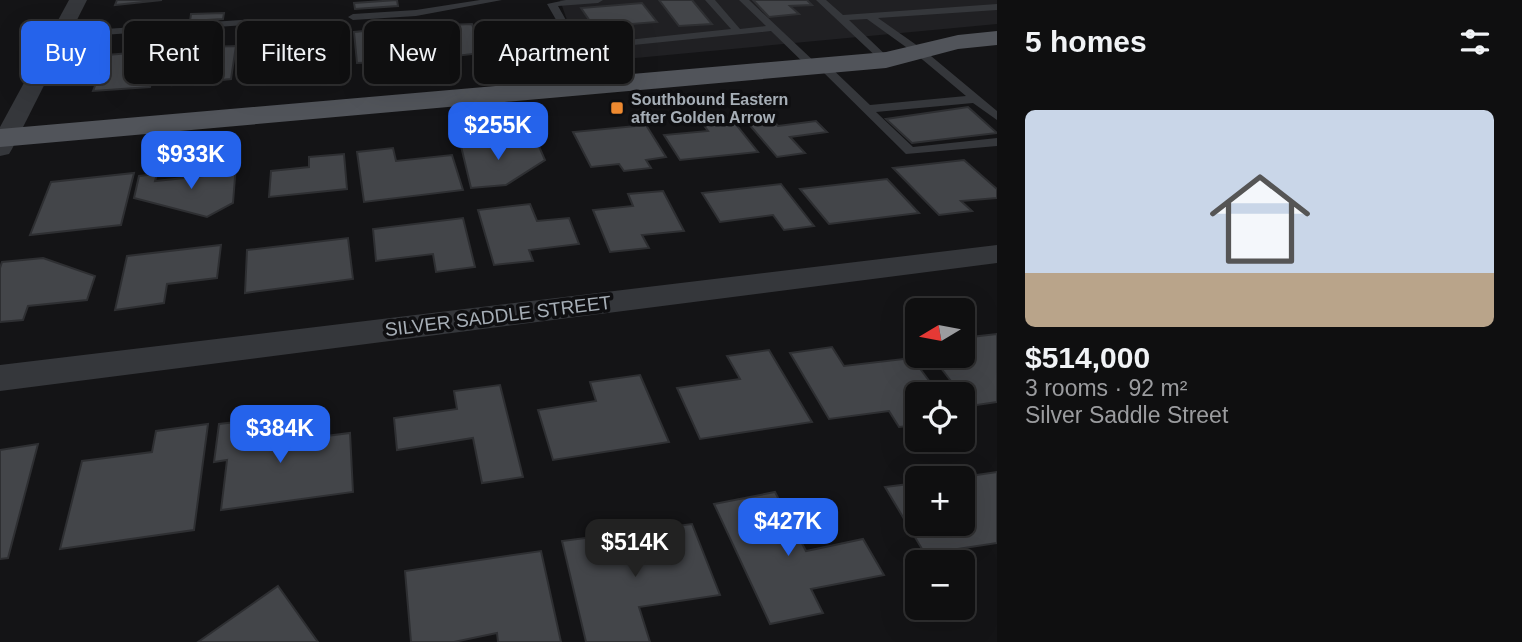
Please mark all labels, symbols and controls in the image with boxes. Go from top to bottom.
chip: Buy [21,21,110,84]
chip: Rent [124,21,223,84]
chip: Filters [237,21,350,84]
chip: New [364,21,460,84]
chip: Apartment [474,21,633,84]
icon: filters [1456,23,1494,61]
text: 5 homes [1025,25,1147,58]
place label: Southbound Eastern after Golden Arrow [631,91,788,126]
marker: Southbound Eastern after Golden Arrow [609,100,625,116]
pin: $255K [449,102,547,162]
text: $255K [464,112,532,138]
pin: $933K [142,132,240,191]
text: $933K [157,141,225,167]
icon: home [1197,156,1323,282]
street label: SILVER SADDLE STREET [384,292,613,340]
north arrow [905,298,975,368]
map controls [905,298,975,620]
text: $514,000 [1025,341,1150,374]
text: 3 rooms · 92 m² [1025,375,1187,401]
button: locate [905,382,975,452]
text: Silver Saddle Street [1025,402,1228,428]
pin: $384K [231,406,329,465]
text: $384K [246,415,314,441]
button: + [905,466,975,536]
pin: $427K [739,498,837,558]
text: $427K [754,508,822,534]
pin: $514K [586,520,684,579]
text: $514K [601,529,669,555]
button: − [905,550,975,620]

